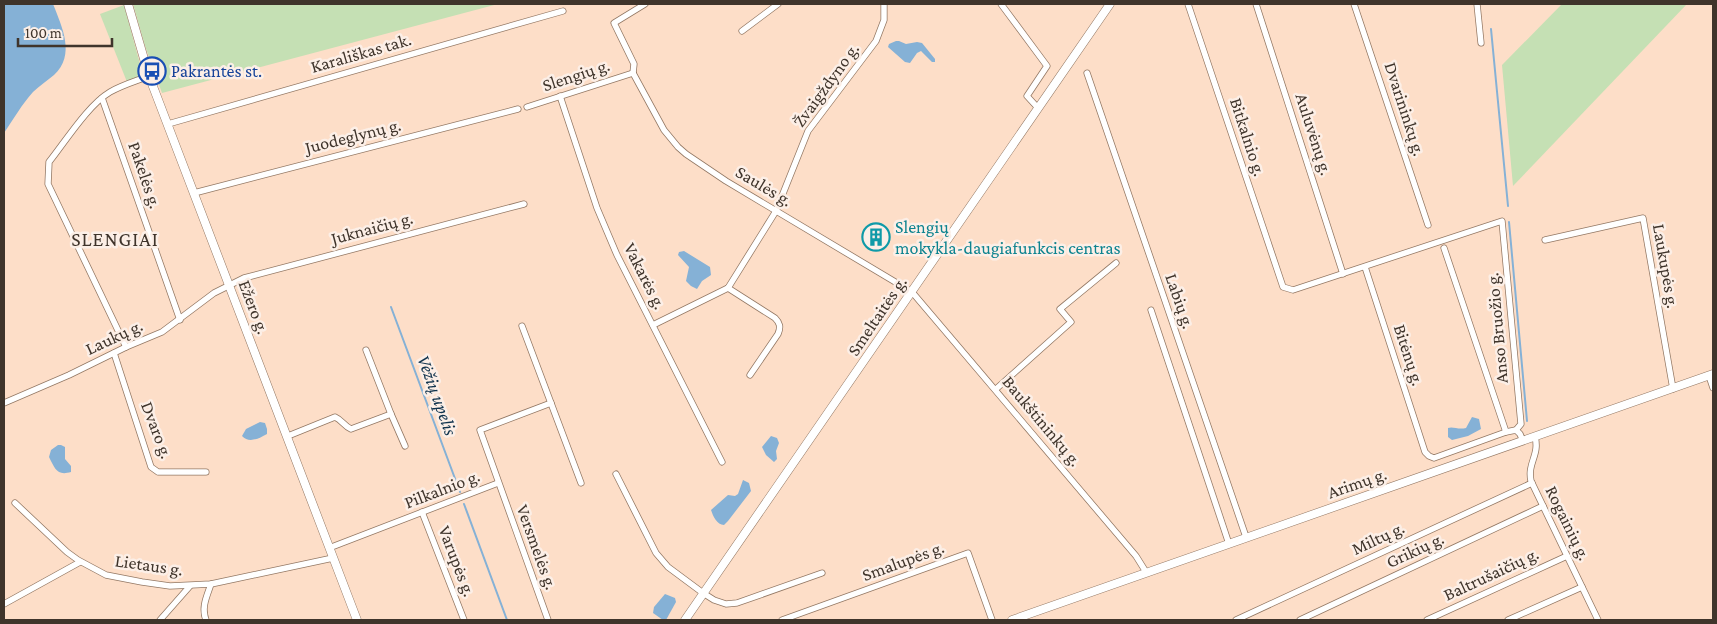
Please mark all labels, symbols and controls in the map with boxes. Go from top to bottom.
scale bar [18,15,111,47]
text: 100 m [25,25,62,41]
street label: Karališkas tak. [308,29,414,77]
street label: Žvaigždyno g. [789,39,863,131]
street label: Slengių g. [540,55,612,95]
bus stop icon: Pakrantės st. [137,56,167,86]
street label: Dvarininkų g. [1380,59,1430,159]
place label: Pakrantės st. [171,61,262,81]
street label: Auluvėnų g. [1291,90,1337,178]
street label: Bitkalnio g. [1226,95,1270,179]
street label: Juodeglynų g. [301,114,403,158]
street label: Pakelės g. [124,139,166,211]
street label: Saulės g. [732,161,796,211]
street label: Juknaičių g. [327,207,415,249]
place label: Slengių mokykla-daugiafunkcis centras [895,217,1121,258]
building icon: Slengių mokykla-daugiafunkcis centras [861,222,891,252]
street label: Laukupės g. [1649,222,1683,310]
district label: SLENGIAI [71,228,159,250]
street label: Vakarės g. [620,240,670,312]
street label: Labių g. [1161,271,1199,331]
street label: Anso Bruožio g. [1482,272,1512,384]
street label: Smeltaitės g. [843,273,911,359]
street label: Ežero g. [235,277,273,337]
street label: Laukų g. [82,315,146,359]
street label: Bitėnų g. [1390,322,1428,388]
water label: Vėžių upelis [413,352,462,438]
street label: Baukštininkų g. [998,372,1086,470]
street label: Dvaro g. [137,399,177,461]
street label: Arimų g. [1325,464,1389,502]
street label: Pilkalnio g. [401,465,483,513]
street label: Rogainių g. [1541,483,1595,563]
street label: Versmelės g. [512,502,562,592]
street label: Miltų g. [1348,517,1408,559]
street label: Varupės g. [434,523,480,599]
street label: Grikių g. [1383,528,1447,572]
street label: Smalupės g. [859,537,947,585]
street label: Baltrušaičių g. [1440,543,1542,605]
street label: Lietaus g. [114,550,184,580]

